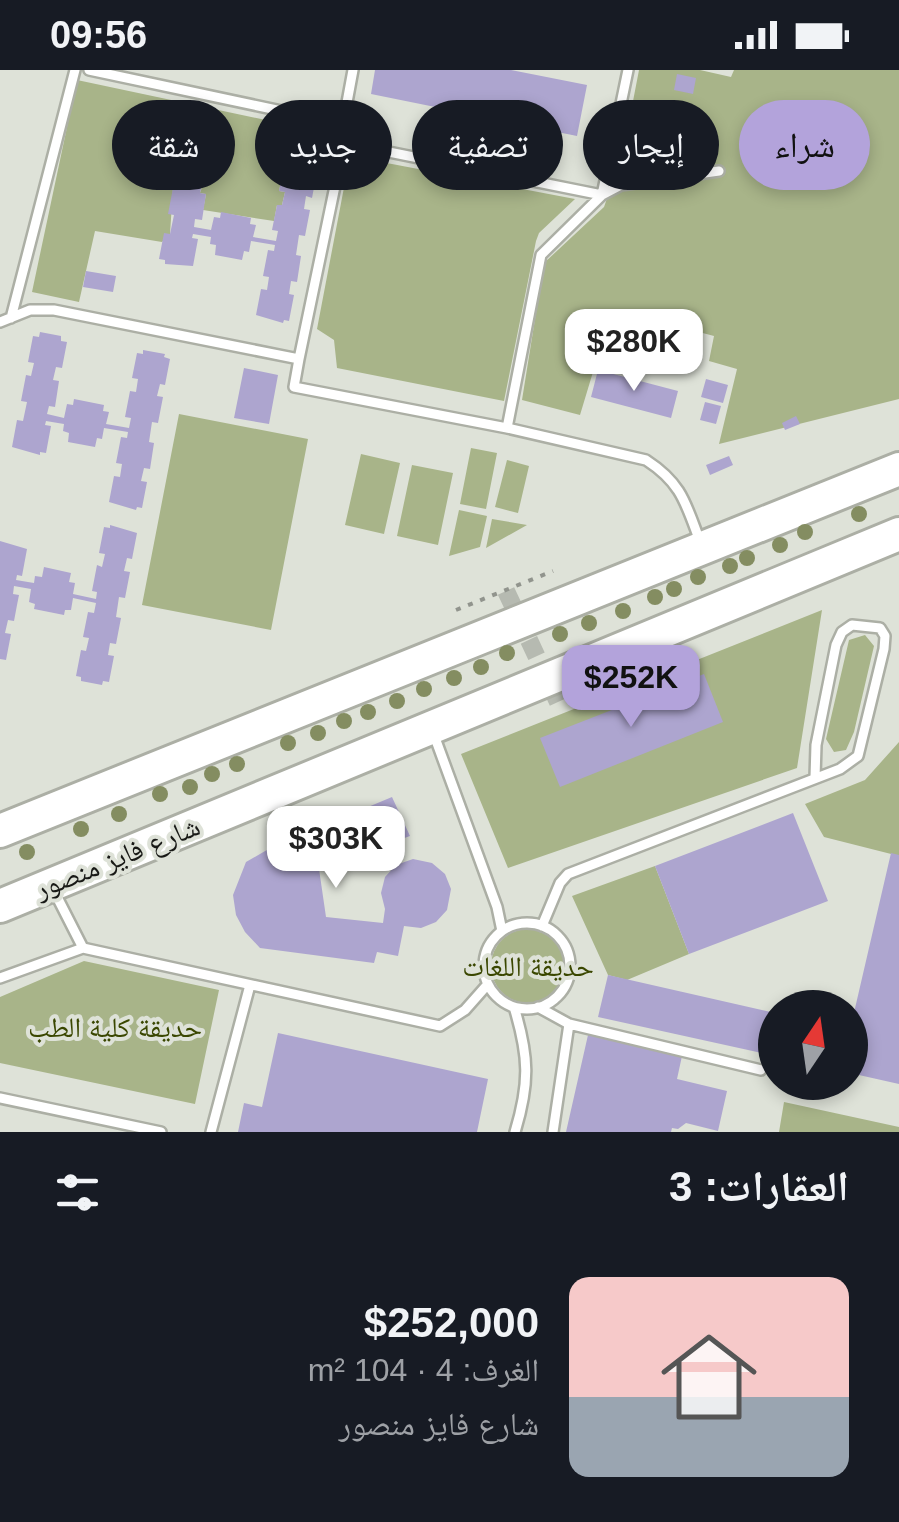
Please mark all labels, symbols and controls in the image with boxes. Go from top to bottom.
text: 09:56 [50,14,147,56]
chip: شقة [112,100,235,190]
chip: جديد [255,100,392,190]
chip: تصفية [412,100,563,190]
chip: إيجار [583,100,719,190]
chip: شراء [739,100,870,190]
pin: $280K [564,309,704,394]
text: $280K [587,323,681,359]
pin: $252K [561,645,701,730]
text: $252K [584,659,678,695]
pin: $303K [266,806,406,891]
street label: شارع فايز منصور [29,810,205,907]
text: $303K [289,820,383,856]
park label: حديقة اللغات [462,951,594,982]
north arrow [758,990,868,1100]
map controls [758,990,868,1100]
park label: حديقة كلية الطب [28,1012,202,1043]
text: العقارات: 3 [669,1163,849,1210]
icon: filters [50,1165,105,1220]
text: $252,000 [364,1299,539,1346]
icon: home [649,1317,769,1437]
text: الغرف: 4 · 104 m² [308,1352,539,1388]
text: شارع فايز منصور [339,1406,539,1442]

